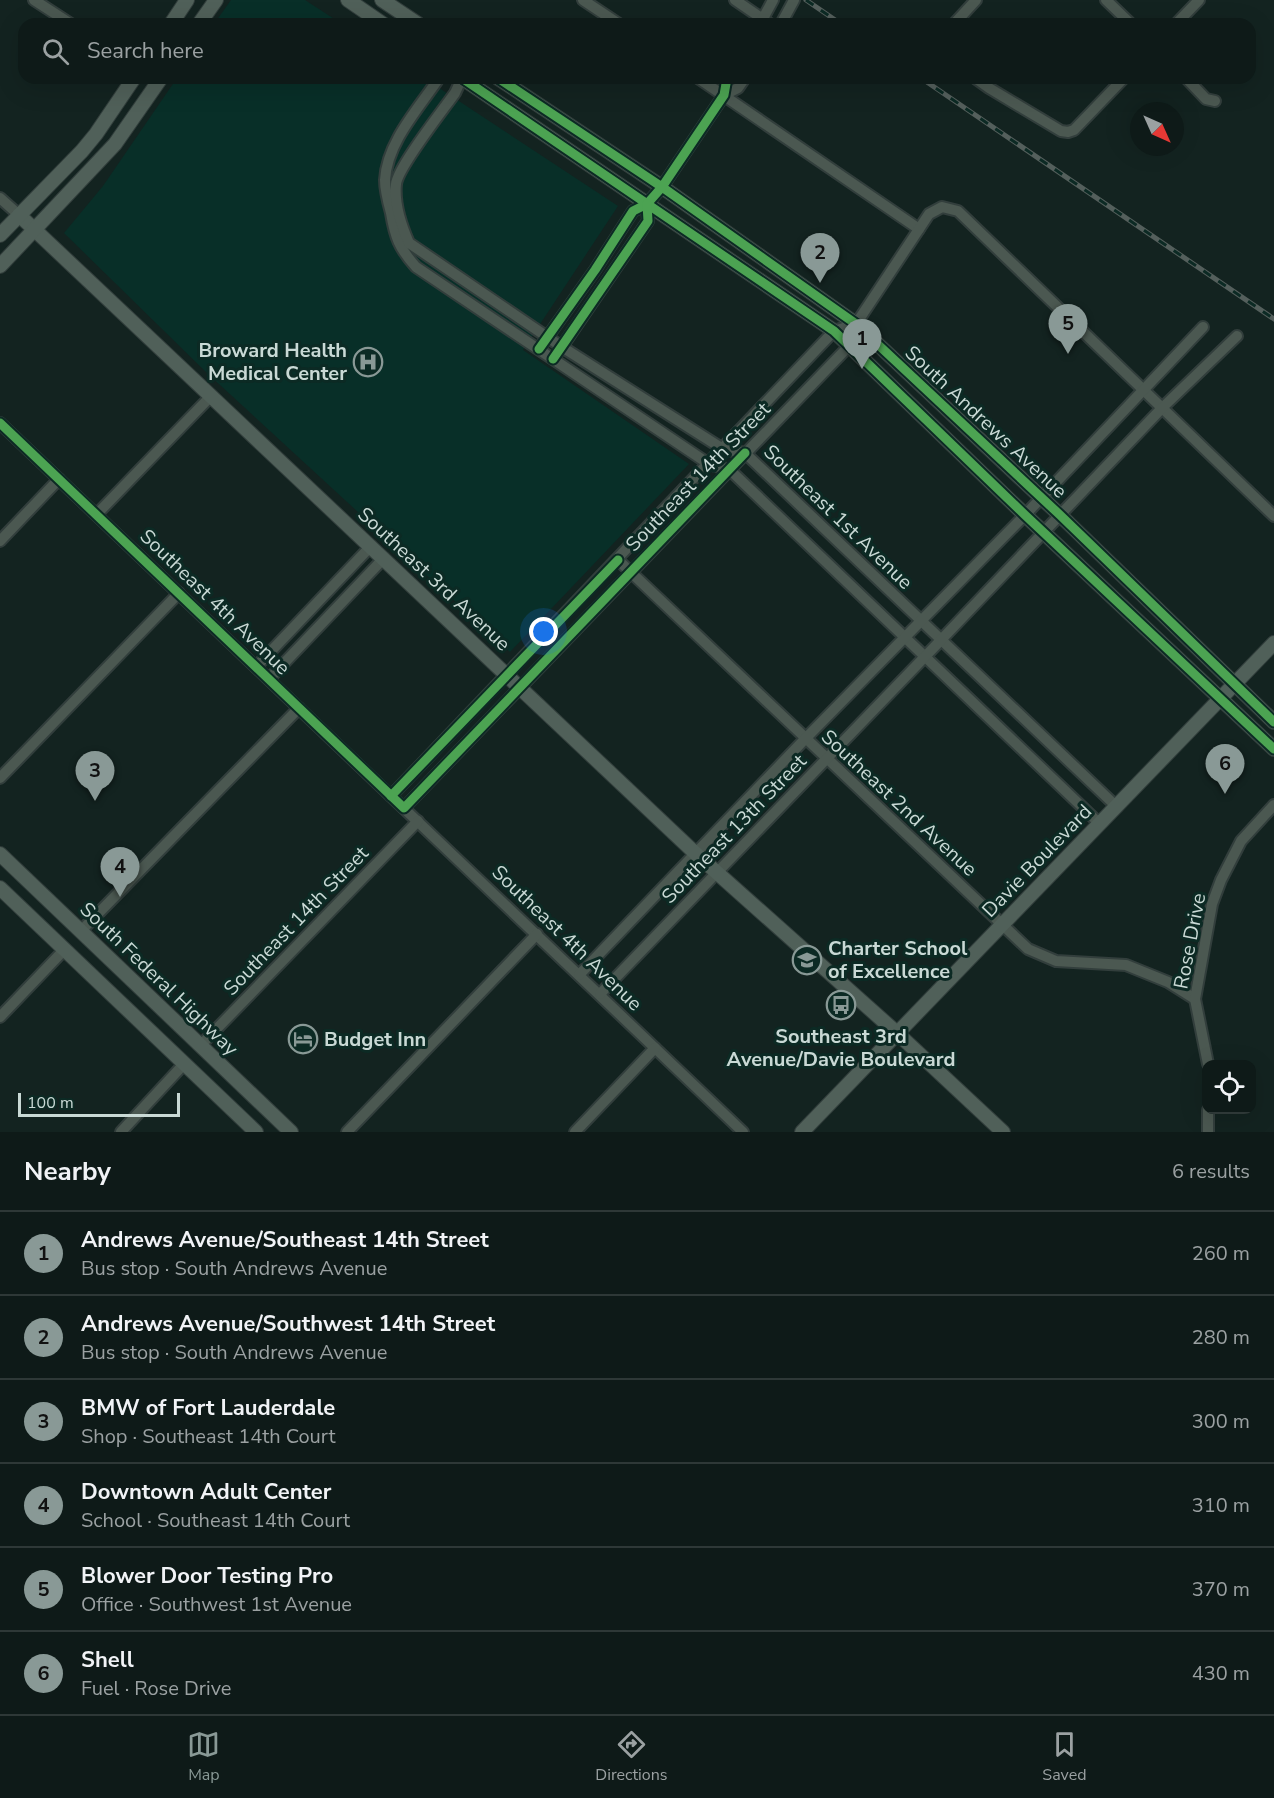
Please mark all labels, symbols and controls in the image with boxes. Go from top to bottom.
search box [18,18,1256,84]
icon: search [39,35,72,68]
text: Search here [87,36,204,66]
north arrow [1130,102,1184,156]
pin: 2 [800,234,840,283]
pin: 5 [1048,304,1088,354]
pin: 1 [842,320,882,369]
place label: Broward Health Medical Center [199,337,347,387]
street label: South Andrews Avenue [899,340,1073,504]
hospital icon: Broward Health Medical Center [352,346,384,378]
street label: Southeast 14th Street [620,396,777,558]
street label: Southeast 1st Avenue [758,439,918,595]
street label: Southeast 3rd Avenue [352,501,516,657]
street label: Southeast 4th Avenue [134,523,296,681]
your location [529,617,558,646]
street label: Southeast 2nd Avenue [815,724,983,882]
pin: 6 [1206,744,1244,794]
street label: Southeast 13th Street [656,748,813,910]
pin: 3 [76,752,115,801]
street label: Davie Boulevard [976,799,1098,923]
street label: Southeast 14th Street [218,840,375,1002]
pin: 4 [100,848,140,897]
street label: Southeast 4th Avenue [486,859,648,1017]
street label: Rose Drive [1167,891,1213,991]
street label: South Federal Highway [74,896,245,1062]
place label: Charter School of Excellence [828,935,968,985]
school or university icon: Charter School of Excellence [791,944,823,976]
bus stop icon: Southeast 3rd Avenue/Davie Boulevard [825,989,857,1021]
hotel icon: Budget Inn [287,1023,319,1055]
place label: Southeast 3rd Avenue/Davie Boulevard [727,1023,955,1073]
place label: Budget Inn [324,1026,426,1053]
map controls [1202,1060,1256,1114]
button: locate [1202,1060,1256,1114]
scale bar [18,1090,180,1118]
text: 100 m [27,1092,74,1114]
text: Nearby [24,1154,111,1189]
text: 6 results [1172,1158,1250,1185]
text: Andrews Avenue/Southeast 14th Street [81,1225,489,1255]
text: 1 [38,1240,50,1267]
text: 260 m [1192,1240,1250,1267]
text: Bus stop · South Andrews Avenue [81,1255,387,1282]
text: Andrews Avenue/Southwest 14th Street [81,1309,495,1339]
text: 2 [38,1324,50,1351]
text: 280 m [1192,1324,1250,1351]
text: Bus stop · South Andrews Avenue [81,1339,387,1366]
text: BMW of Fort Lauderdale [81,1393,335,1423]
text: 3 [38,1408,50,1435]
text: 300 m [1192,1408,1250,1435]
text: Shop · Southeast 14th Court [81,1423,335,1450]
text: Downtown Adult Center [81,1477,331,1507]
text: 4 [38,1492,50,1519]
text: 310 m [1192,1492,1250,1519]
text: School · Southeast 14th Court [81,1507,350,1534]
text: Blower Door Testing Pro [81,1561,333,1591]
text: 5 [38,1576,50,1603]
text: 370 m [1192,1576,1250,1603]
text: Office · Southwest 1st Avenue [81,1591,352,1618]
text: Shell [81,1645,134,1675]
text: 6 [38,1660,50,1687]
text: 430 m [1192,1660,1250,1687]
text: Fuel · Rose Drive [81,1675,231,1702]
tab: Map [187,1728,220,1786]
tab: Directions [595,1728,667,1786]
tab: Saved [1042,1728,1087,1786]

